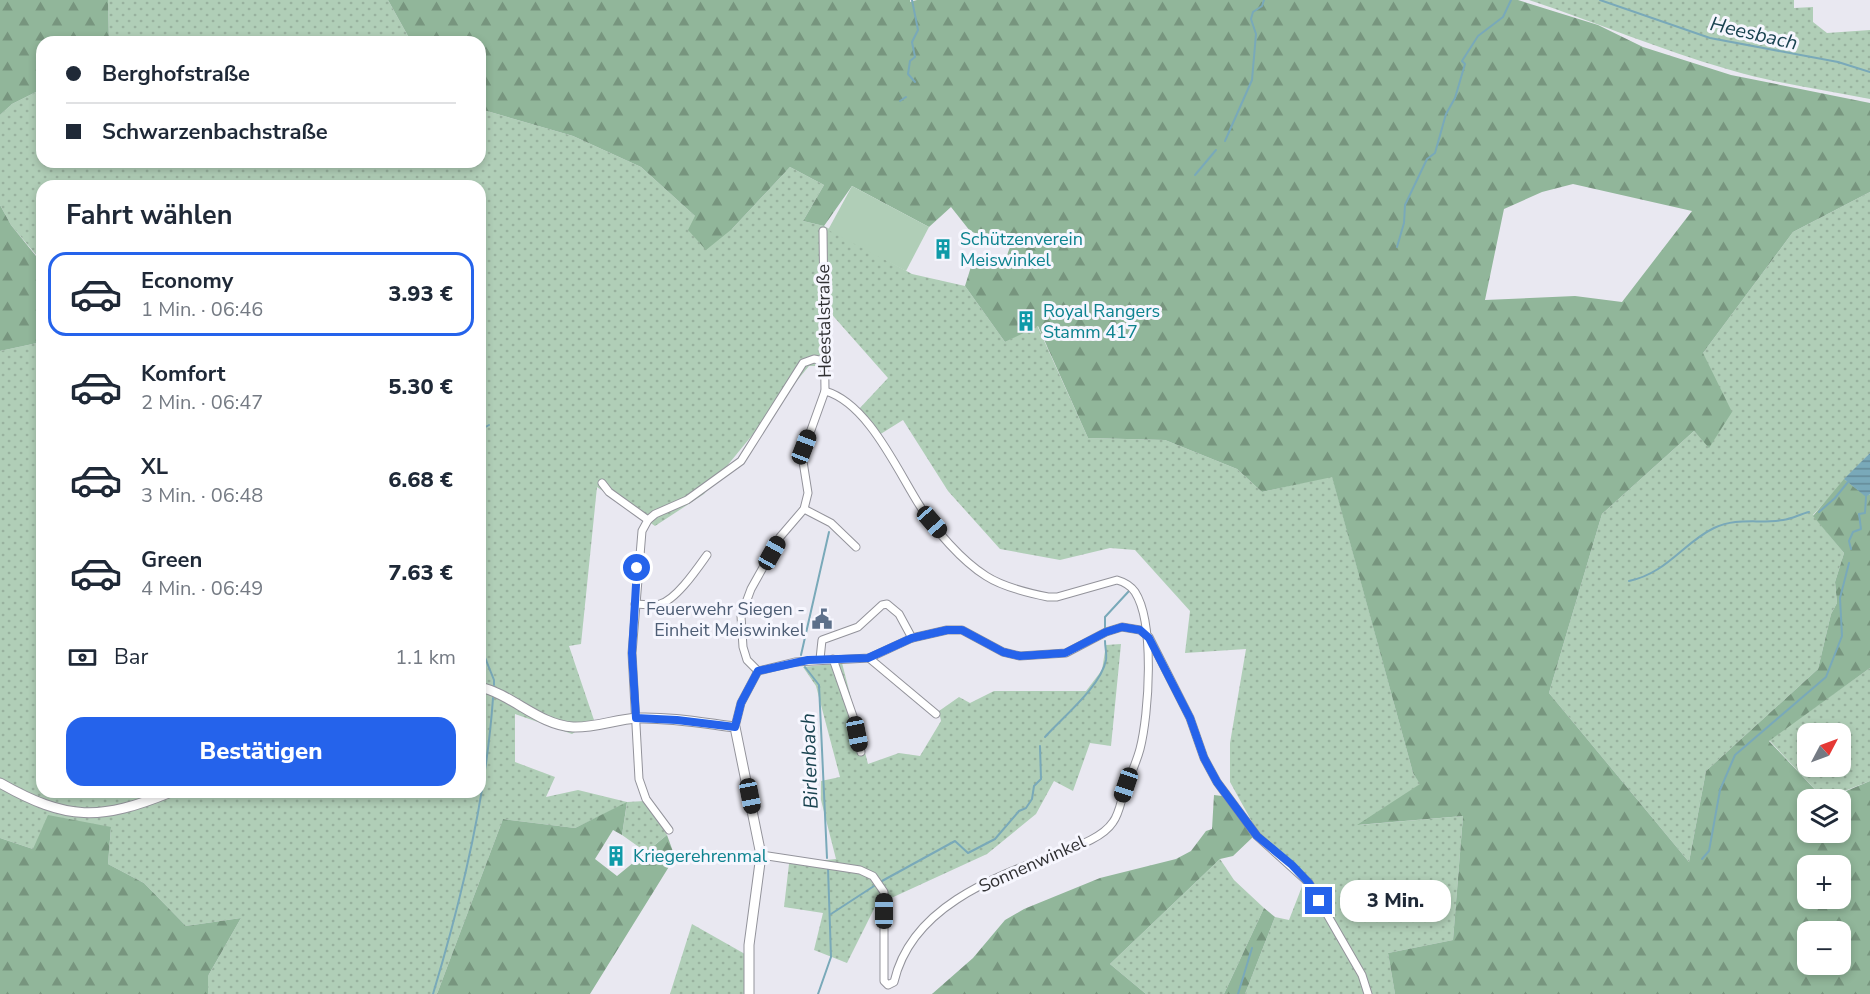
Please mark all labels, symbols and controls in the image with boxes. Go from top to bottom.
water label: Heesbach [1707,10,1800,57]
text: Berghofstraße [102,59,250,89]
text: Schwarzenbachstraße [102,117,328,147]
text: Fahrt wählen [66,197,232,234]
place label: Schützenverein Meiswinkel [960,227,1083,272]
building icon: Schützenverein Meiswinkel [931,237,955,261]
street label: Heestalstraße [811,264,837,378]
text: Economy [141,266,233,296]
icon: car [69,267,123,321]
text: 3.93 € [388,279,453,309]
text: 1 Min. · 06:46 [141,296,263,323]
place label: Royal Rangers Stamm 417 [1043,299,1160,344]
building icon: Royal Rangers Stamm 417 [1014,309,1038,333]
text: Komfort [141,359,225,389]
icon: car [69,360,123,414]
text: 5.30 € [388,372,453,402]
text: 2 Min. · 06:47 [141,389,263,416]
car [789,427,819,467]
text: XL [141,452,168,482]
icon: car [69,453,123,507]
text: 6.68 € [388,465,453,495]
text: 3 Min. · 06:48 [141,482,263,509]
car [913,503,951,541]
car [755,533,789,573]
text: Green [141,545,202,575]
icon: car [69,546,123,600]
route start [623,554,650,581]
text: 7.63 € [388,558,453,588]
text: 4 Min. · 06:49 [141,575,263,602]
place label: Feuerwehr Siegen - Einheit Meiswinkel [646,597,806,642]
public building icon: Feuerwehr Siegen - Einheit Meiswinkel [810,607,834,631]
icon: cash [66,641,99,674]
text: Bar [114,642,148,672]
text: 1.1 km [395,644,456,671]
water label: Birlenbach [794,713,825,809]
car [845,715,869,753]
button: Bestätigen [66,717,456,786]
north arrow [1797,723,1851,777]
map controls [1797,723,1851,975]
car [1112,765,1140,805]
car [738,777,762,815]
button: layers [1797,789,1851,843]
street label: Sonnenwinkel [975,829,1090,898]
building icon: Kriegerehrenmal [604,844,628,868]
place label: Kriegerehrenmal [633,844,768,868]
button: + [1797,855,1851,909]
callout: 3 Min. [1340,880,1451,922]
route end [1305,887,1332,914]
text: 3 Min. [1367,887,1424,914]
car [875,893,893,929]
button: − [1797,921,1851,975]

